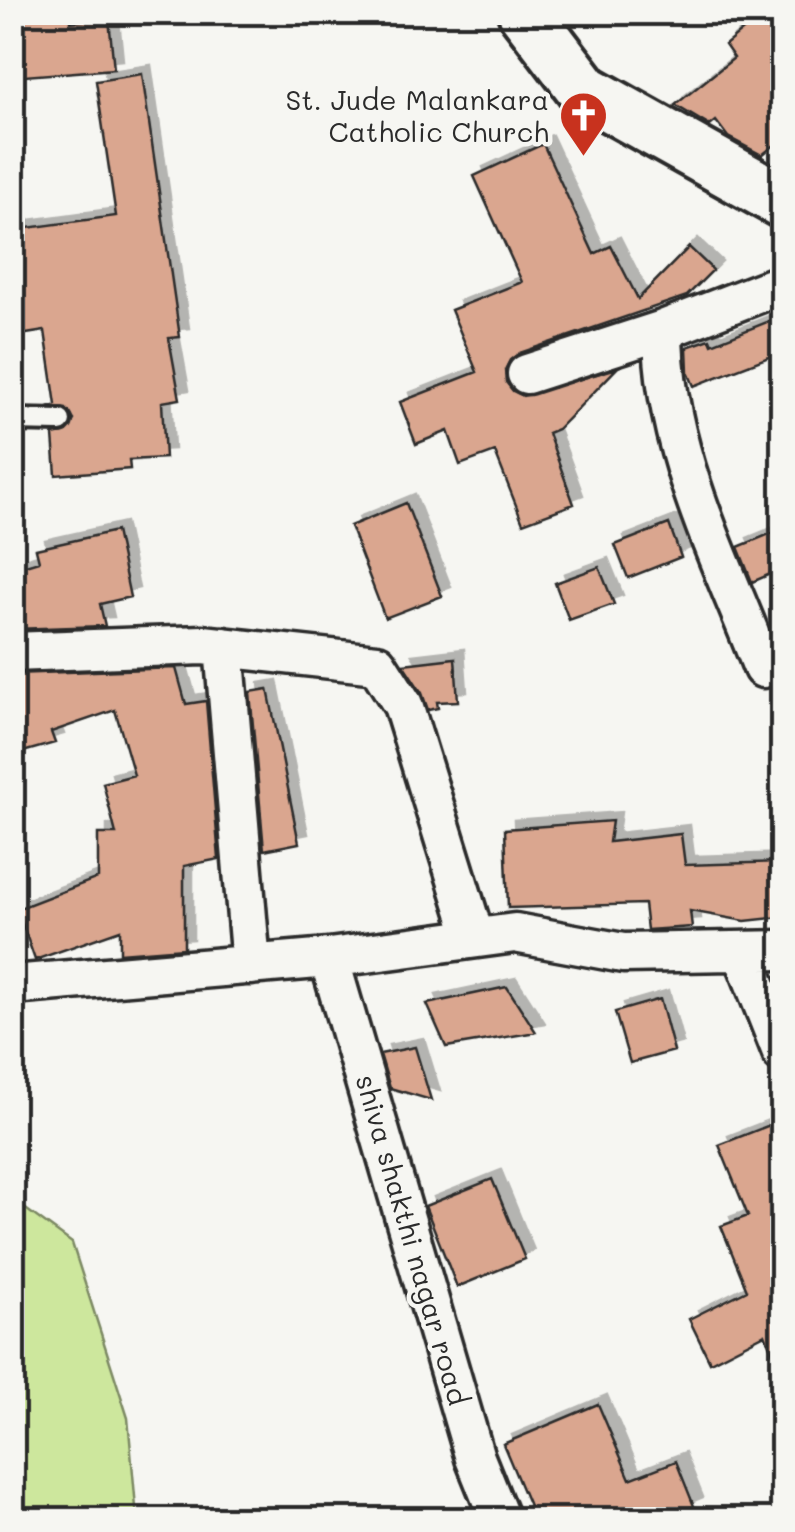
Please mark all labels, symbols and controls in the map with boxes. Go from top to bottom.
place label: St. Jude Malankara Catholic Church [285,81,549,149]
church icon: St. Jude Malankara Catholic Church [558,90,610,158]
street label: shiva shakthi nagar road [349,1070,477,1409]

